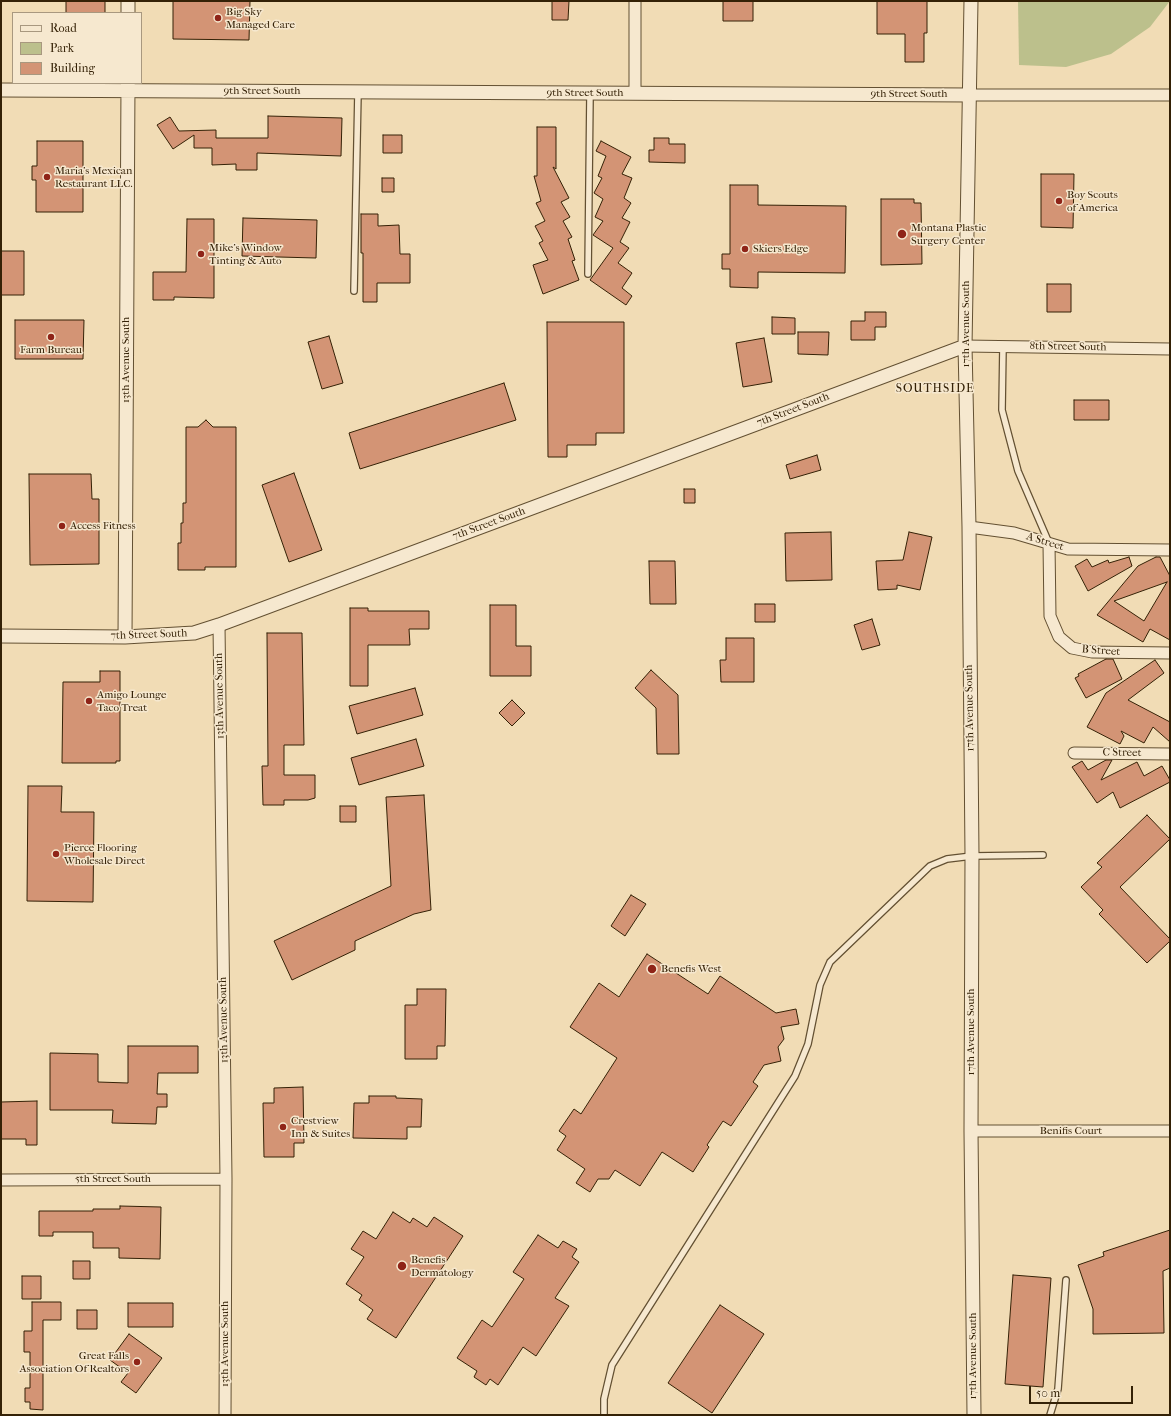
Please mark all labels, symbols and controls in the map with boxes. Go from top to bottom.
place label: Big Sky Managed Care [226,5,295,31]
legend [12,12,142,84]
marker: Big Sky Managed Care [213,13,223,23]
text: Road [50,21,77,35]
text: Park [50,41,74,55]
text: Building [50,61,95,75]
street label: 9th Street South [223,84,301,98]
street label: 9th Street South [546,86,624,100]
street label: 9th Street South [870,87,948,101]
place label: Maria's Mexican Restaurant LLC. [55,164,133,190]
marker: Maria's Mexican Restaurant LLC. [42,172,52,182]
place label: Boy Scouts of America [1067,188,1118,214]
marker: Boy Scouts of America [1054,196,1064,206]
place label: Montana Plastic Surgery Center [911,221,986,247]
marker: Montana Plastic Surgery Center [896,228,908,240]
place label: Mike's Window Tinting & Auto [209,241,282,267]
place label: Skiers Edge [753,242,808,256]
marker: Skiers Edge [740,244,750,254]
marker: Mike's Window Tinting & Auto [196,249,206,259]
street label: 17th Avenue South [959,280,973,368]
street label: 13th Avenue South [119,317,133,403]
marker: Farm Bureau [46,332,56,342]
street label: 8th Street South [1029,340,1107,354]
place label: Farm Bureau [20,343,82,357]
district label: SOUTHSIDE [896,382,974,396]
street label: 7th Street South [755,390,831,430]
street label: 7th Street South [451,505,527,543]
place label: Access Fitness [70,519,136,533]
marker: Access Fitness [57,521,67,531]
street label: A Street [1025,530,1065,554]
street label: 7th Street South [110,627,188,643]
street label: B Street [1081,643,1121,659]
street label: 13th Avenue South [213,653,227,739]
street label: 17th Avenue South [963,664,977,752]
place label: Amigo Lounge Taco Treat [97,688,166,714]
marker: Amigo Lounge Taco Treat [84,696,94,706]
street label: C Street [1102,746,1142,760]
place label: Pierce Flooring Wholesale Direct [64,841,145,867]
marker: Pierce Flooring Wholesale Direct [51,849,61,859]
place label: Benefis West [661,962,721,976]
marker: Benefis West [646,963,658,975]
street label: 13th Avenue South [217,977,231,1063]
street label: 17th Avenue South [964,988,978,1076]
place label: Crestview Inn & Suites [291,1114,350,1140]
marker: Crestview Inn & Suites [278,1122,288,1132]
street label: Benifis Court [1040,1124,1102,1138]
street label: 5th Street South [75,1172,151,1186]
place label: Benefis Dermatology [411,1253,473,1279]
marker: Benefis Dermatology [396,1260,408,1272]
street label: 13th Avenue South [218,1301,232,1387]
street label: 17th Avenue South [966,1312,980,1400]
place label: Great Falls Association Of Realtors [19,1349,129,1375]
marker: Great Falls Association Of Realtors [132,1357,142,1367]
scale bar [1031,1378,1135,1404]
text: 50 m [1036,1386,1060,1400]

